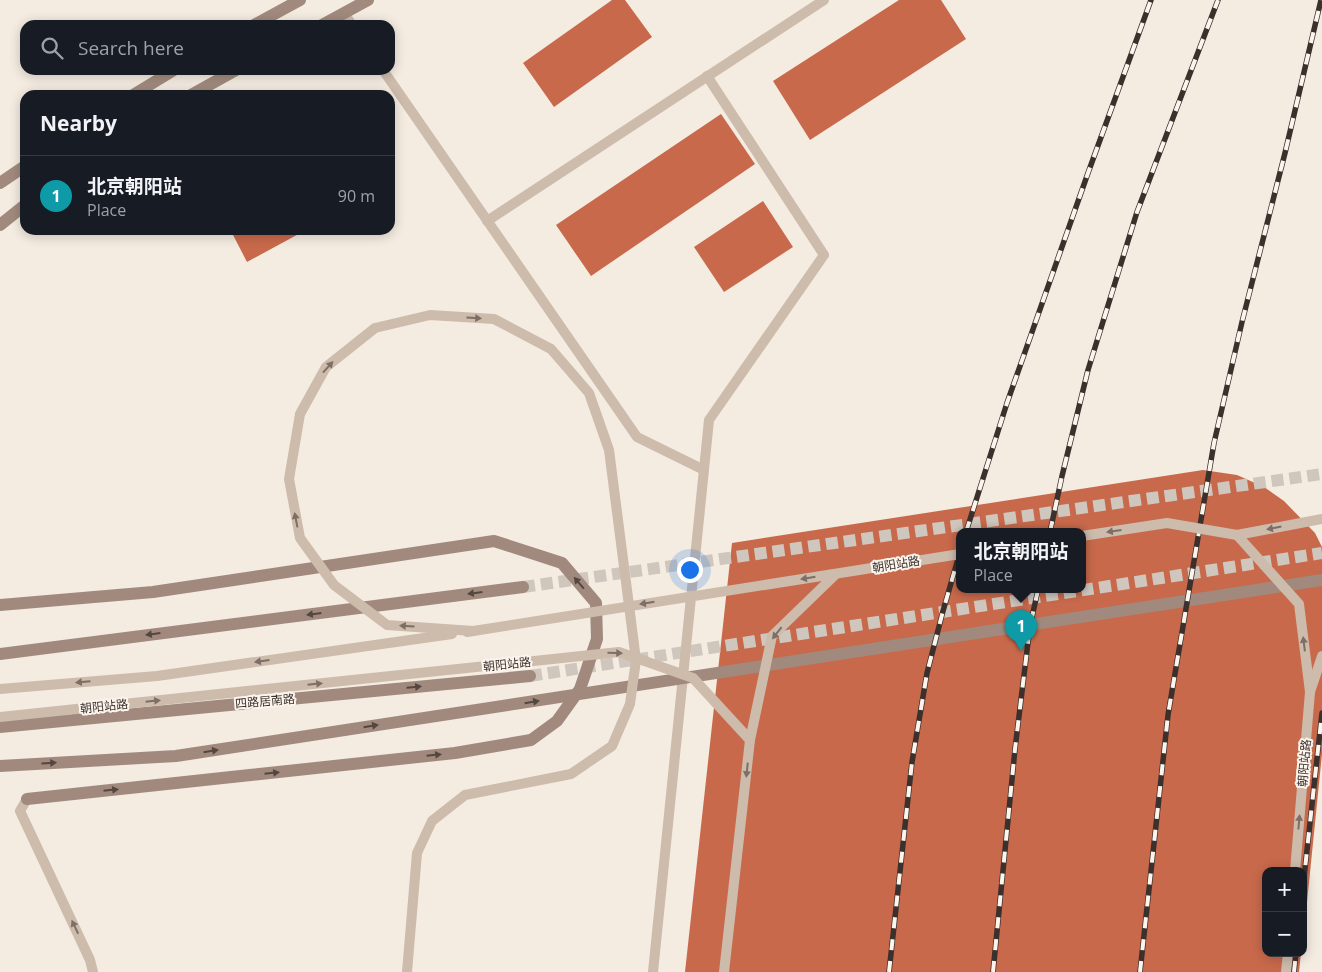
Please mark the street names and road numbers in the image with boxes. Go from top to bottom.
street label: 朝阳站路 [871,552,921,576]
street label: 朝阳站路 [482,653,532,675]
street label: 四路居南路 [234,690,296,712]
street label: 朝阳站路 [79,695,129,717]
street label: 朝阳站路 [1293,738,1315,788]

